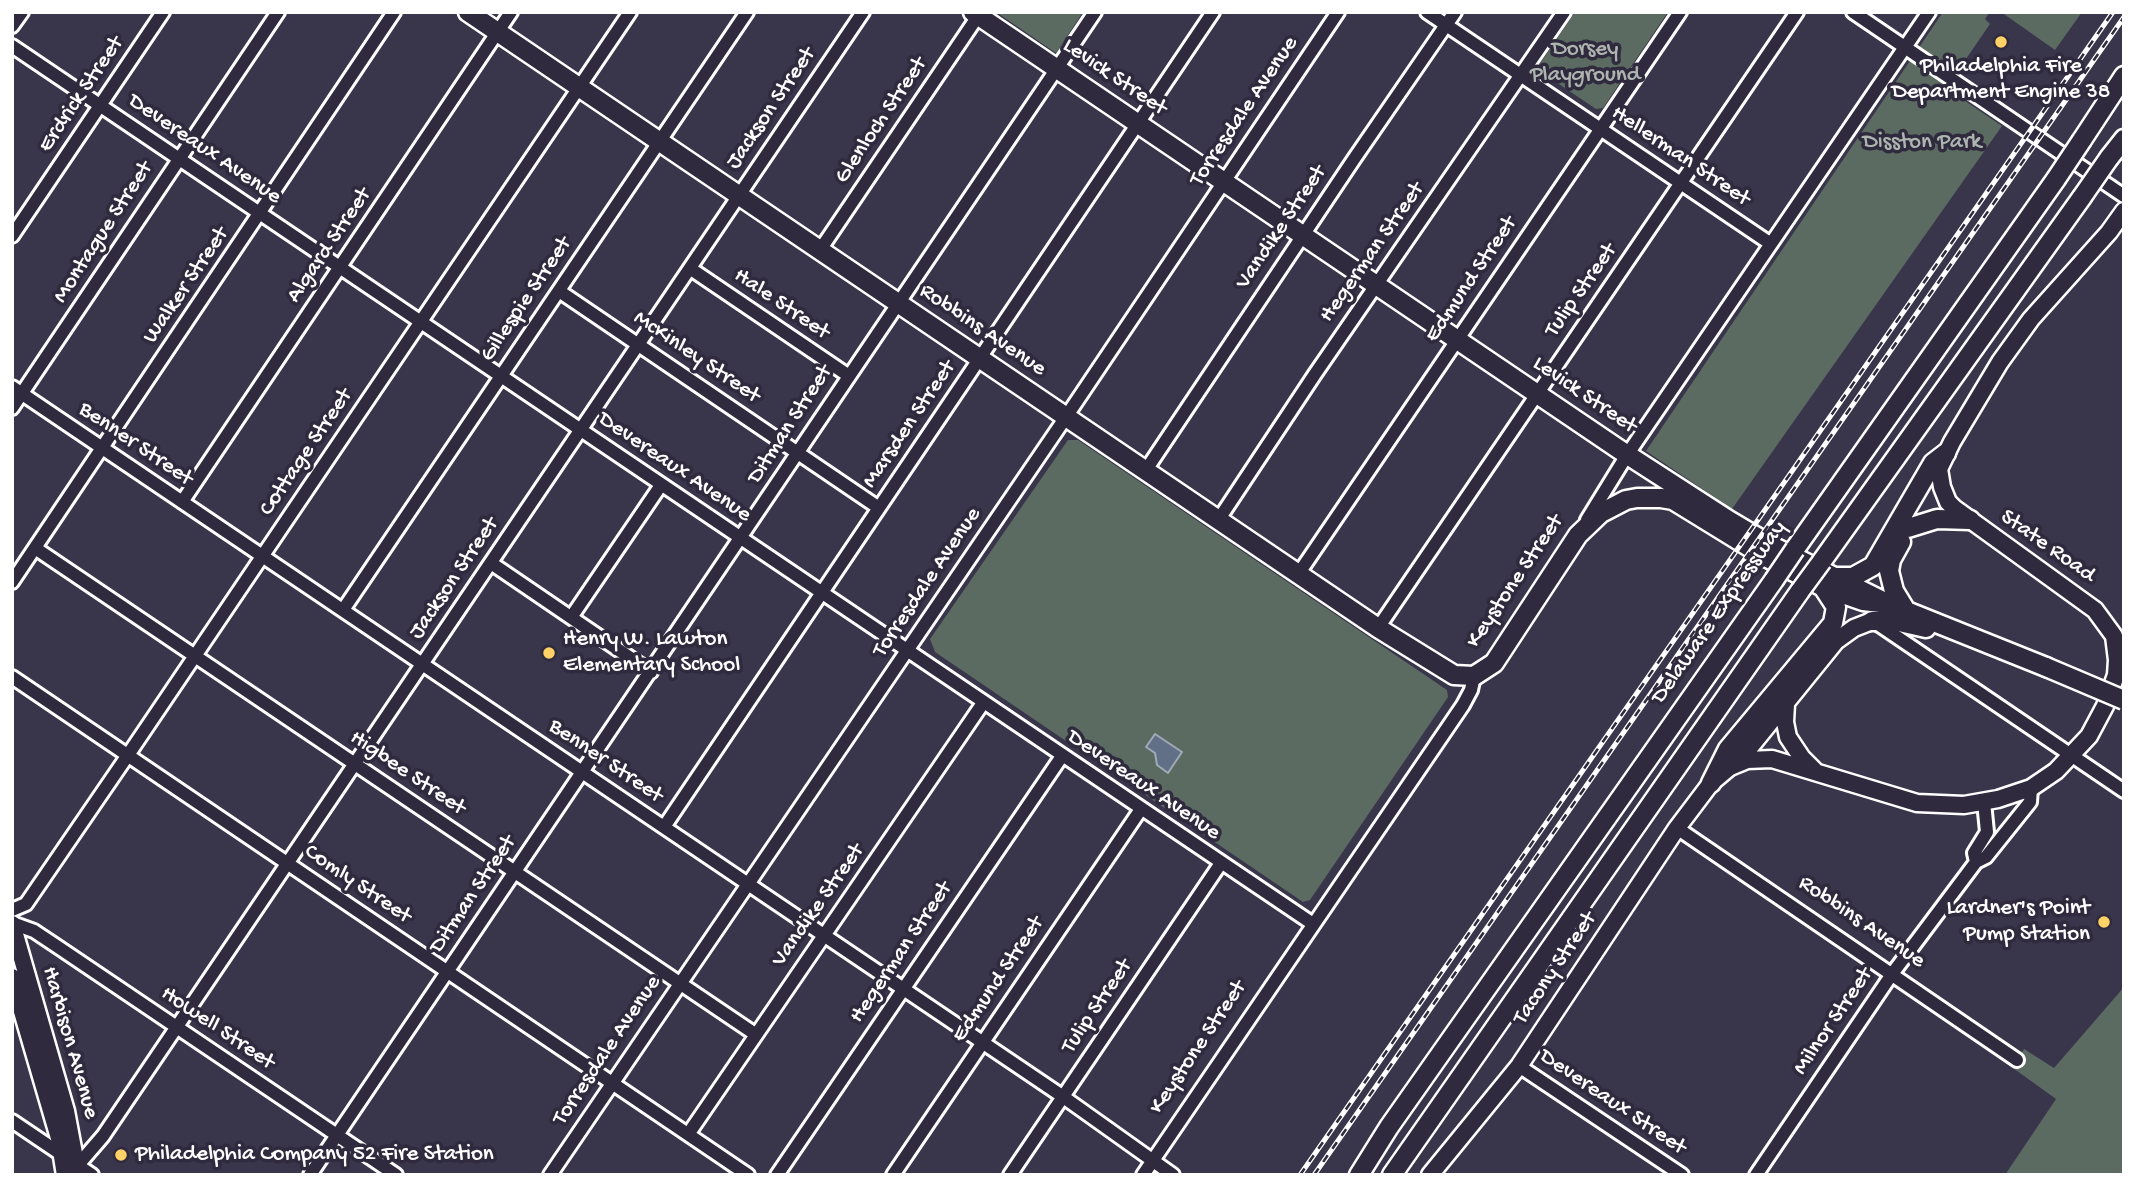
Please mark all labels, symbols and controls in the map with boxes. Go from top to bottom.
street label: Erdrick Street [33,32,131,158]
street label: Torresdale Avenue [1185,32,1305,192]
street label: Levick Street [1056,33,1172,123]
marker: Philadelphia Fire Department Engine 38 [1993,34,2009,50]
park label: Dorsey Playground [1530,36,1640,90]
street label: Jackson Street [721,43,823,175]
street label: Glenloch Street [830,53,934,189]
place label: Philadelphia Fire Department Engine 38 [1892,53,2110,107]
street label: Devereaux Avenue [122,88,286,212]
street label: Hellerman Street [1605,100,1755,214]
park label: Disston Park [1863,129,1981,157]
street label: Montague Street [48,157,160,309]
street label: Vandike Street [1230,161,1334,295]
street label: Hegerman Street [1314,178,1432,328]
street label: Algard Street [281,183,379,309]
street label: Edmund Street [1420,212,1524,348]
street label: Walker Street [138,223,236,349]
street label: Gillespie Street [475,232,579,368]
street label: Tulip Street [1540,239,1624,343]
street label: Hale Street [728,263,834,347]
street label: Robbins Avenue [913,278,1051,384]
street label: McKinley Street [627,305,765,411]
street label: Levick Street [1526,351,1642,441]
street label: Marsden Street [857,356,963,494]
street label: Ditman Street [742,360,840,490]
street label: Cottage Street [254,384,360,522]
street label: Benner Street [72,397,198,493]
street label: Devereaux Avenue [592,406,756,530]
street label: Torresdale Avenue [868,503,988,663]
street label: State Road [1994,504,2100,590]
street label: Keystone Street [1461,510,1571,654]
street label: Jackson Street [404,513,506,645]
street label: Delaware Expressway [1646,516,1794,710]
place label: Henry W. Lawton Elementary School [563,626,740,680]
marker: Henry W. Lawton Elementary School [541,645,557,661]
street label: Benner Street [542,714,668,810]
street label: Devereaux Avenue [1061,724,1225,848]
street label: Higbee Street [344,725,470,823]
street label: Ditman Street [424,831,524,959]
street label: Comly Street [298,839,416,931]
street label: Vandike Street [766,839,872,973]
street label: Robbins Avenue [1792,870,1930,976]
street label: Hegerman Street [844,877,960,1029]
place label: Lardner's Point Pump Station [1947,895,2090,949]
street label: Tacony Street [1508,907,1604,1031]
street label: Edmund Street [947,912,1051,1048]
marker: Lardner's Point Pump Station [2096,914,2112,930]
street label: Tulip Street [1056,955,1140,1059]
street label: Milnor Street [1788,963,1880,1081]
street label: Harbison Avenue [34,964,104,1122]
street label: Torresdale Avenue [548,971,668,1131]
street label: Keystone Street [1144,976,1254,1120]
street label: Howell Street [155,981,279,1077]
street label: Devereaux Street [1533,1044,1691,1162]
place label: Philadelphia Company 52 Fire Station [135,1141,494,1169]
marker: Philadelphia Company 52 Fire Station [113,1147,129,1163]

